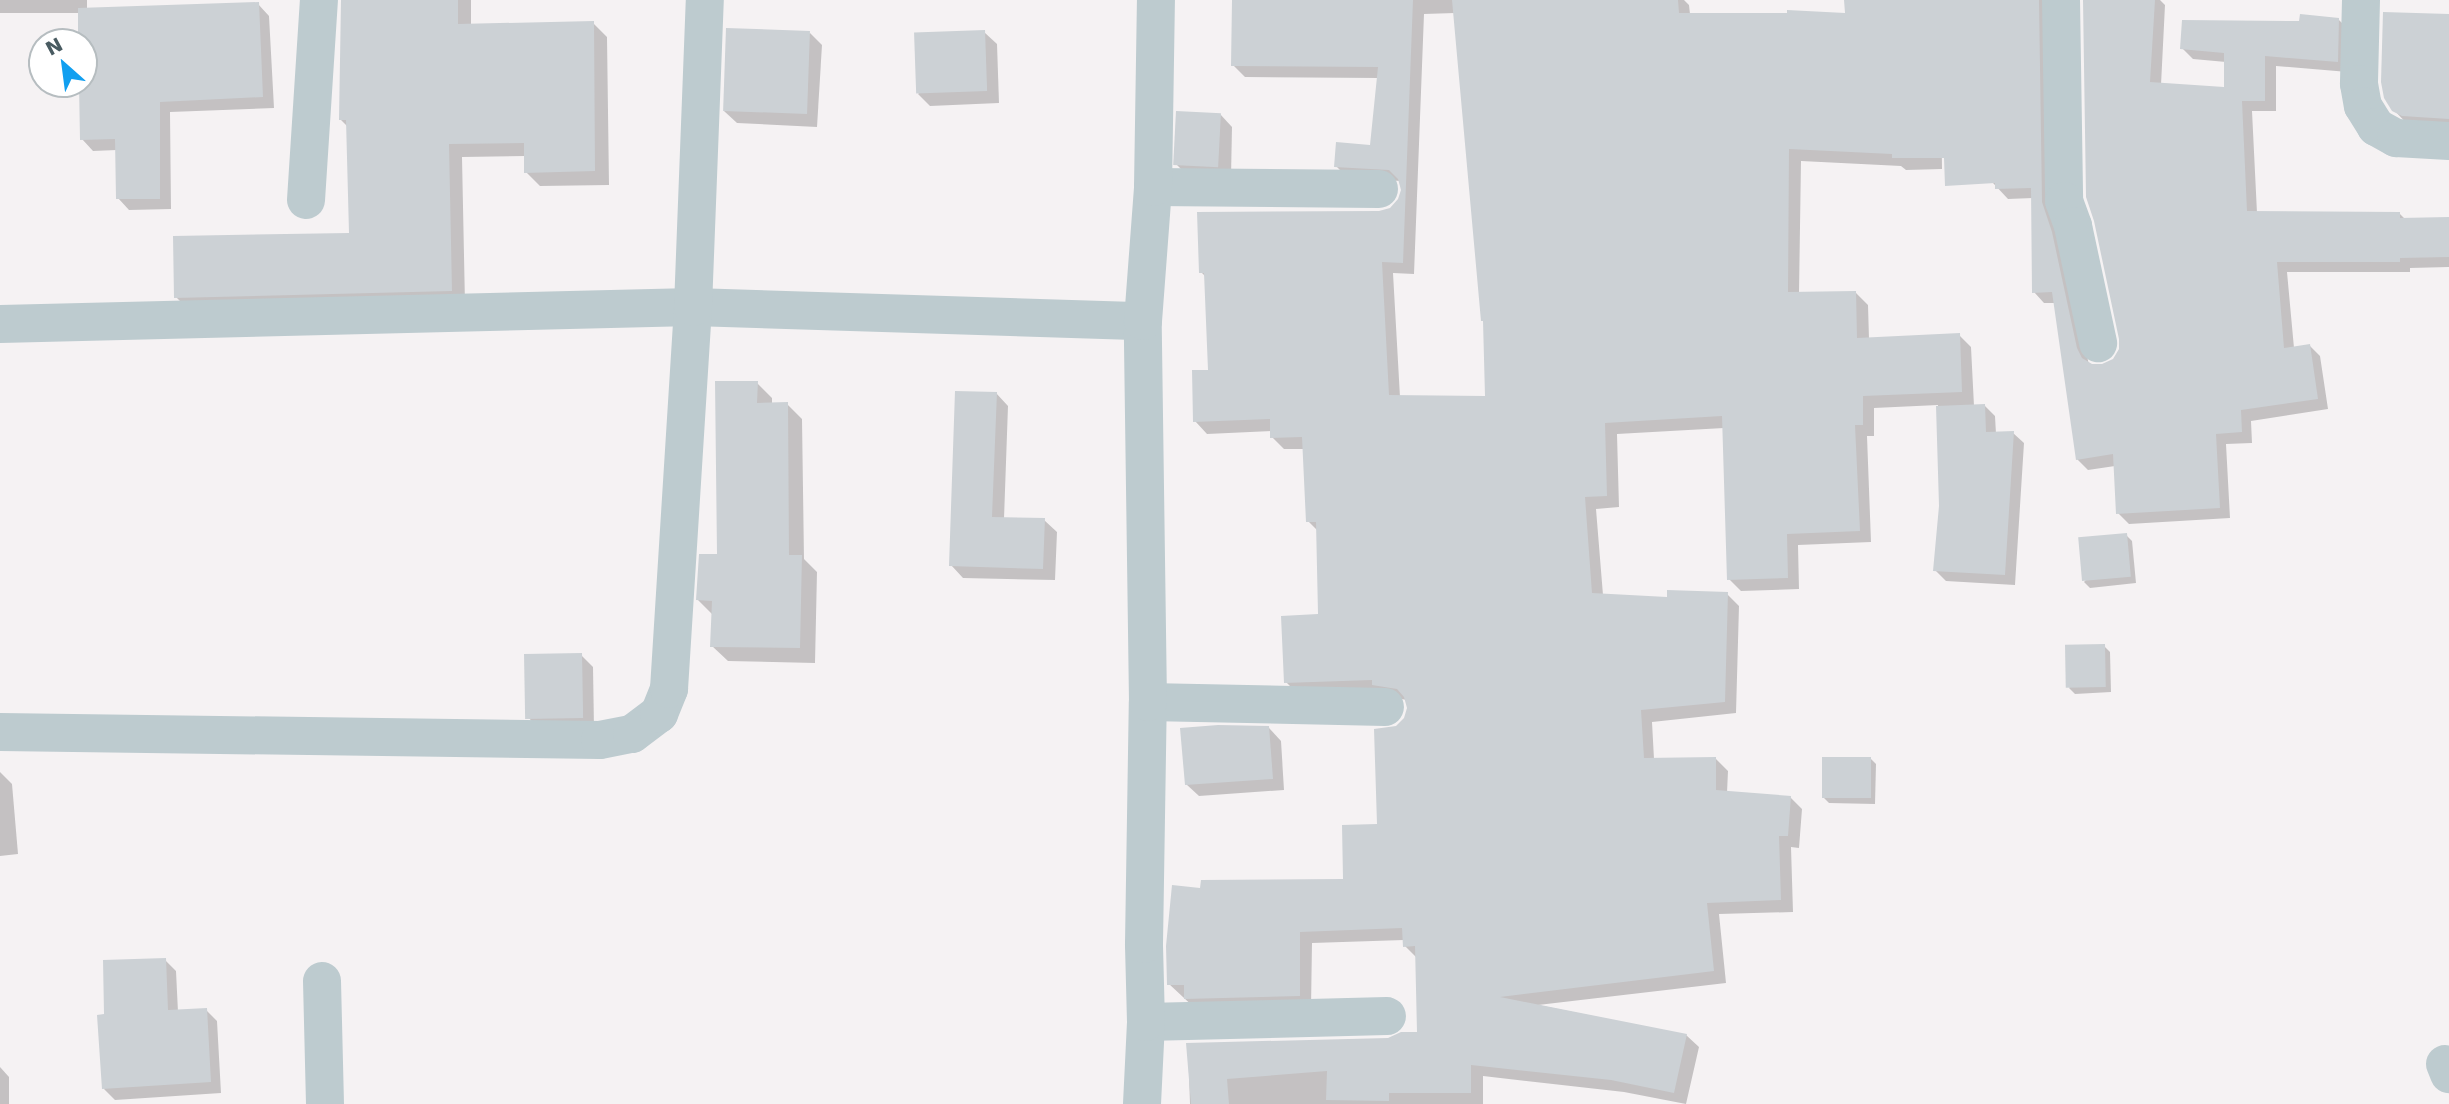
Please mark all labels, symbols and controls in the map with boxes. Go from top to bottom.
north arrow [28,28,98,98]
text: N [42,33,66,60]

